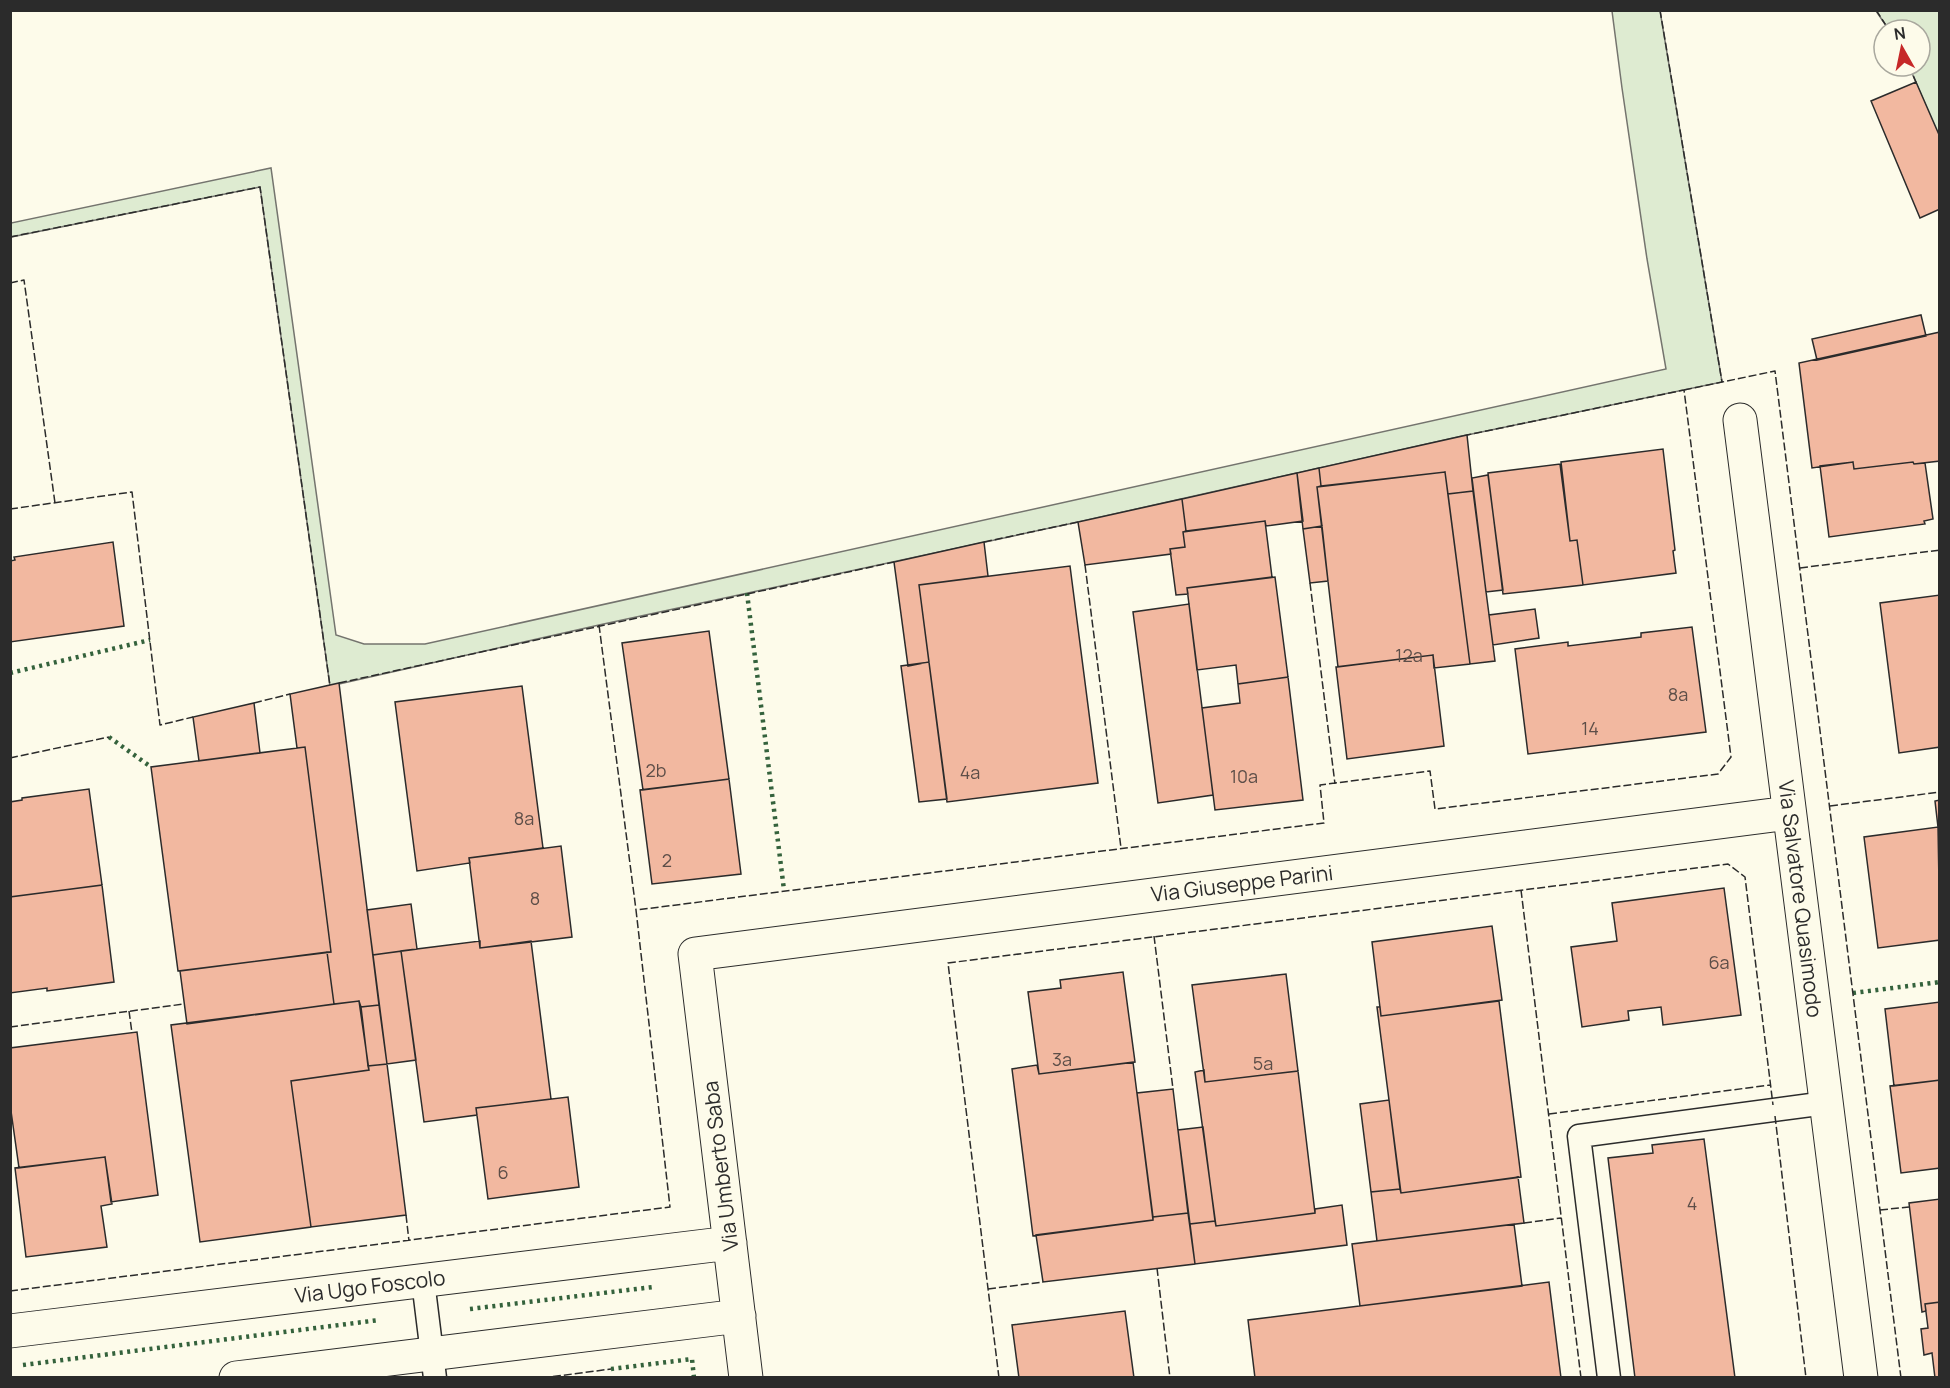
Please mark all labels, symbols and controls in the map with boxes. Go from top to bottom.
north arrow [1872,18,1932,78]
text: N [1892,21,1907,45]
house number: 12a [1395,643,1423,667]
house number: 8a [1668,682,1688,706]
house number: 14 [1581,716,1599,740]
house number: 2b [646,758,666,782]
house number: 4a [960,760,980,784]
house number: 10a [1230,764,1258,788]
street label: Via Salvatore Quasimodo [1773,779,1829,1019]
house number: 8a [514,806,534,830]
house number: 2 [662,848,672,872]
street label: Via Giuseppe Parini [1149,858,1335,908]
house number: 8 [530,886,540,910]
house number: 6a [1708,950,1730,974]
house number: 3a [1052,1047,1072,1071]
house number: 5a [1253,1051,1273,1075]
street label: Via Umberto Saba [696,1079,744,1253]
house number: 6 [497,1160,509,1184]
house number: 4 [1687,1191,1697,1215]
street label: Via Ugo Foscolo [293,1263,447,1309]

